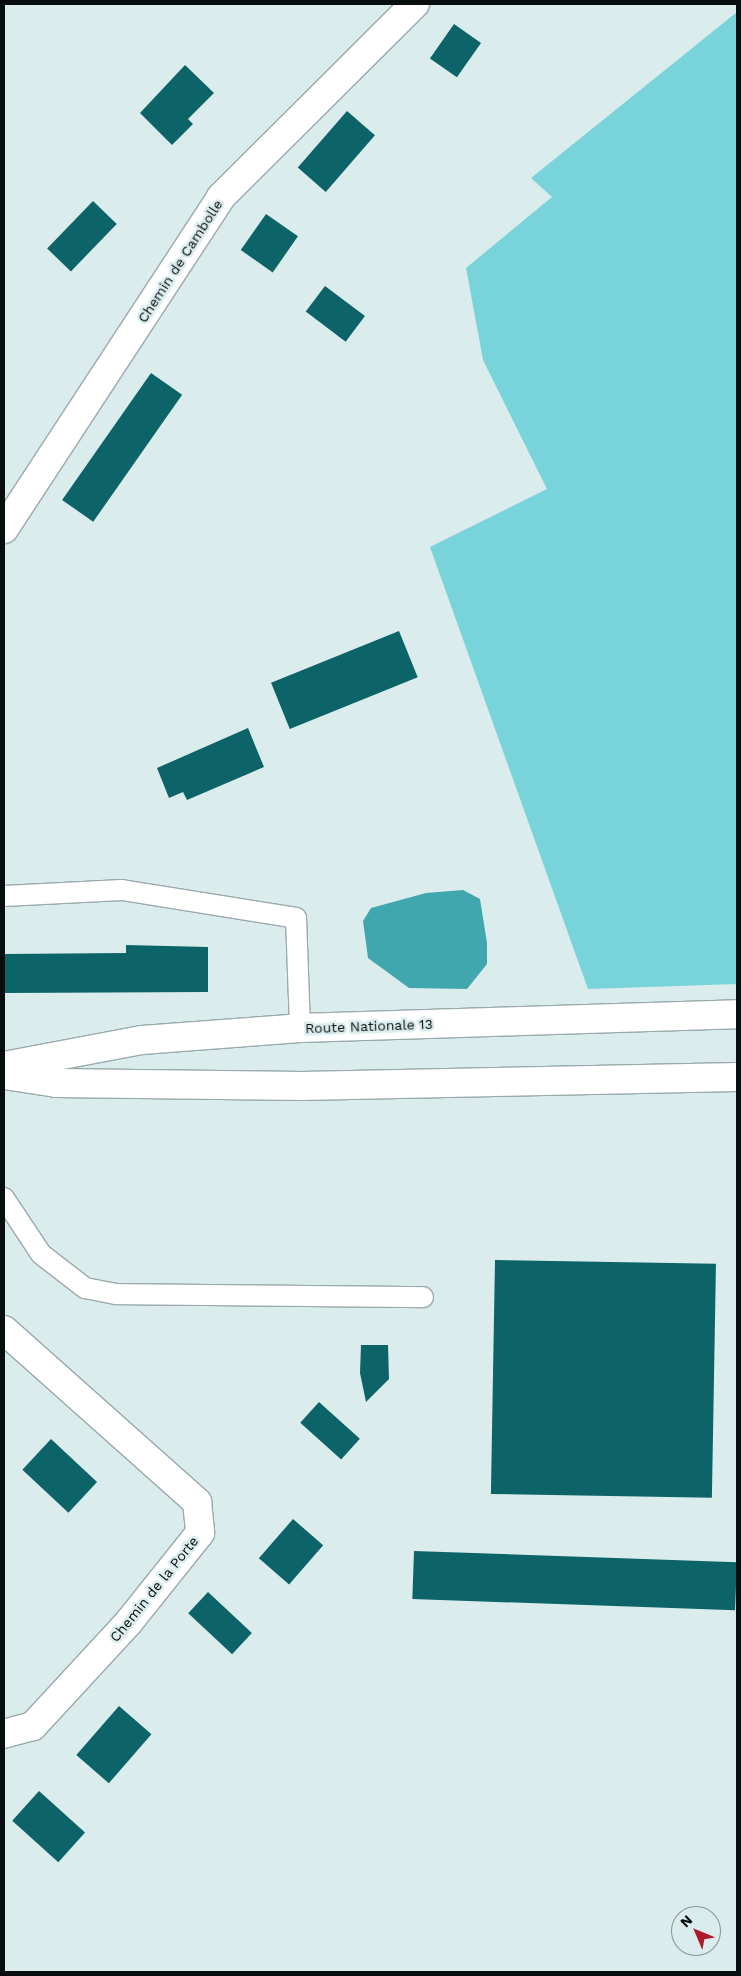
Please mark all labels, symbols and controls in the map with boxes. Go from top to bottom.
street label: Chemin de Cambolle [134,196,226,326]
street label: Route Nationale 13 [305,1015,433,1037]
street label: Chemin de la Porte [106,1533,202,1645]
north arrow [671,1906,721,1956]
text: N [677,1912,695,1930]

